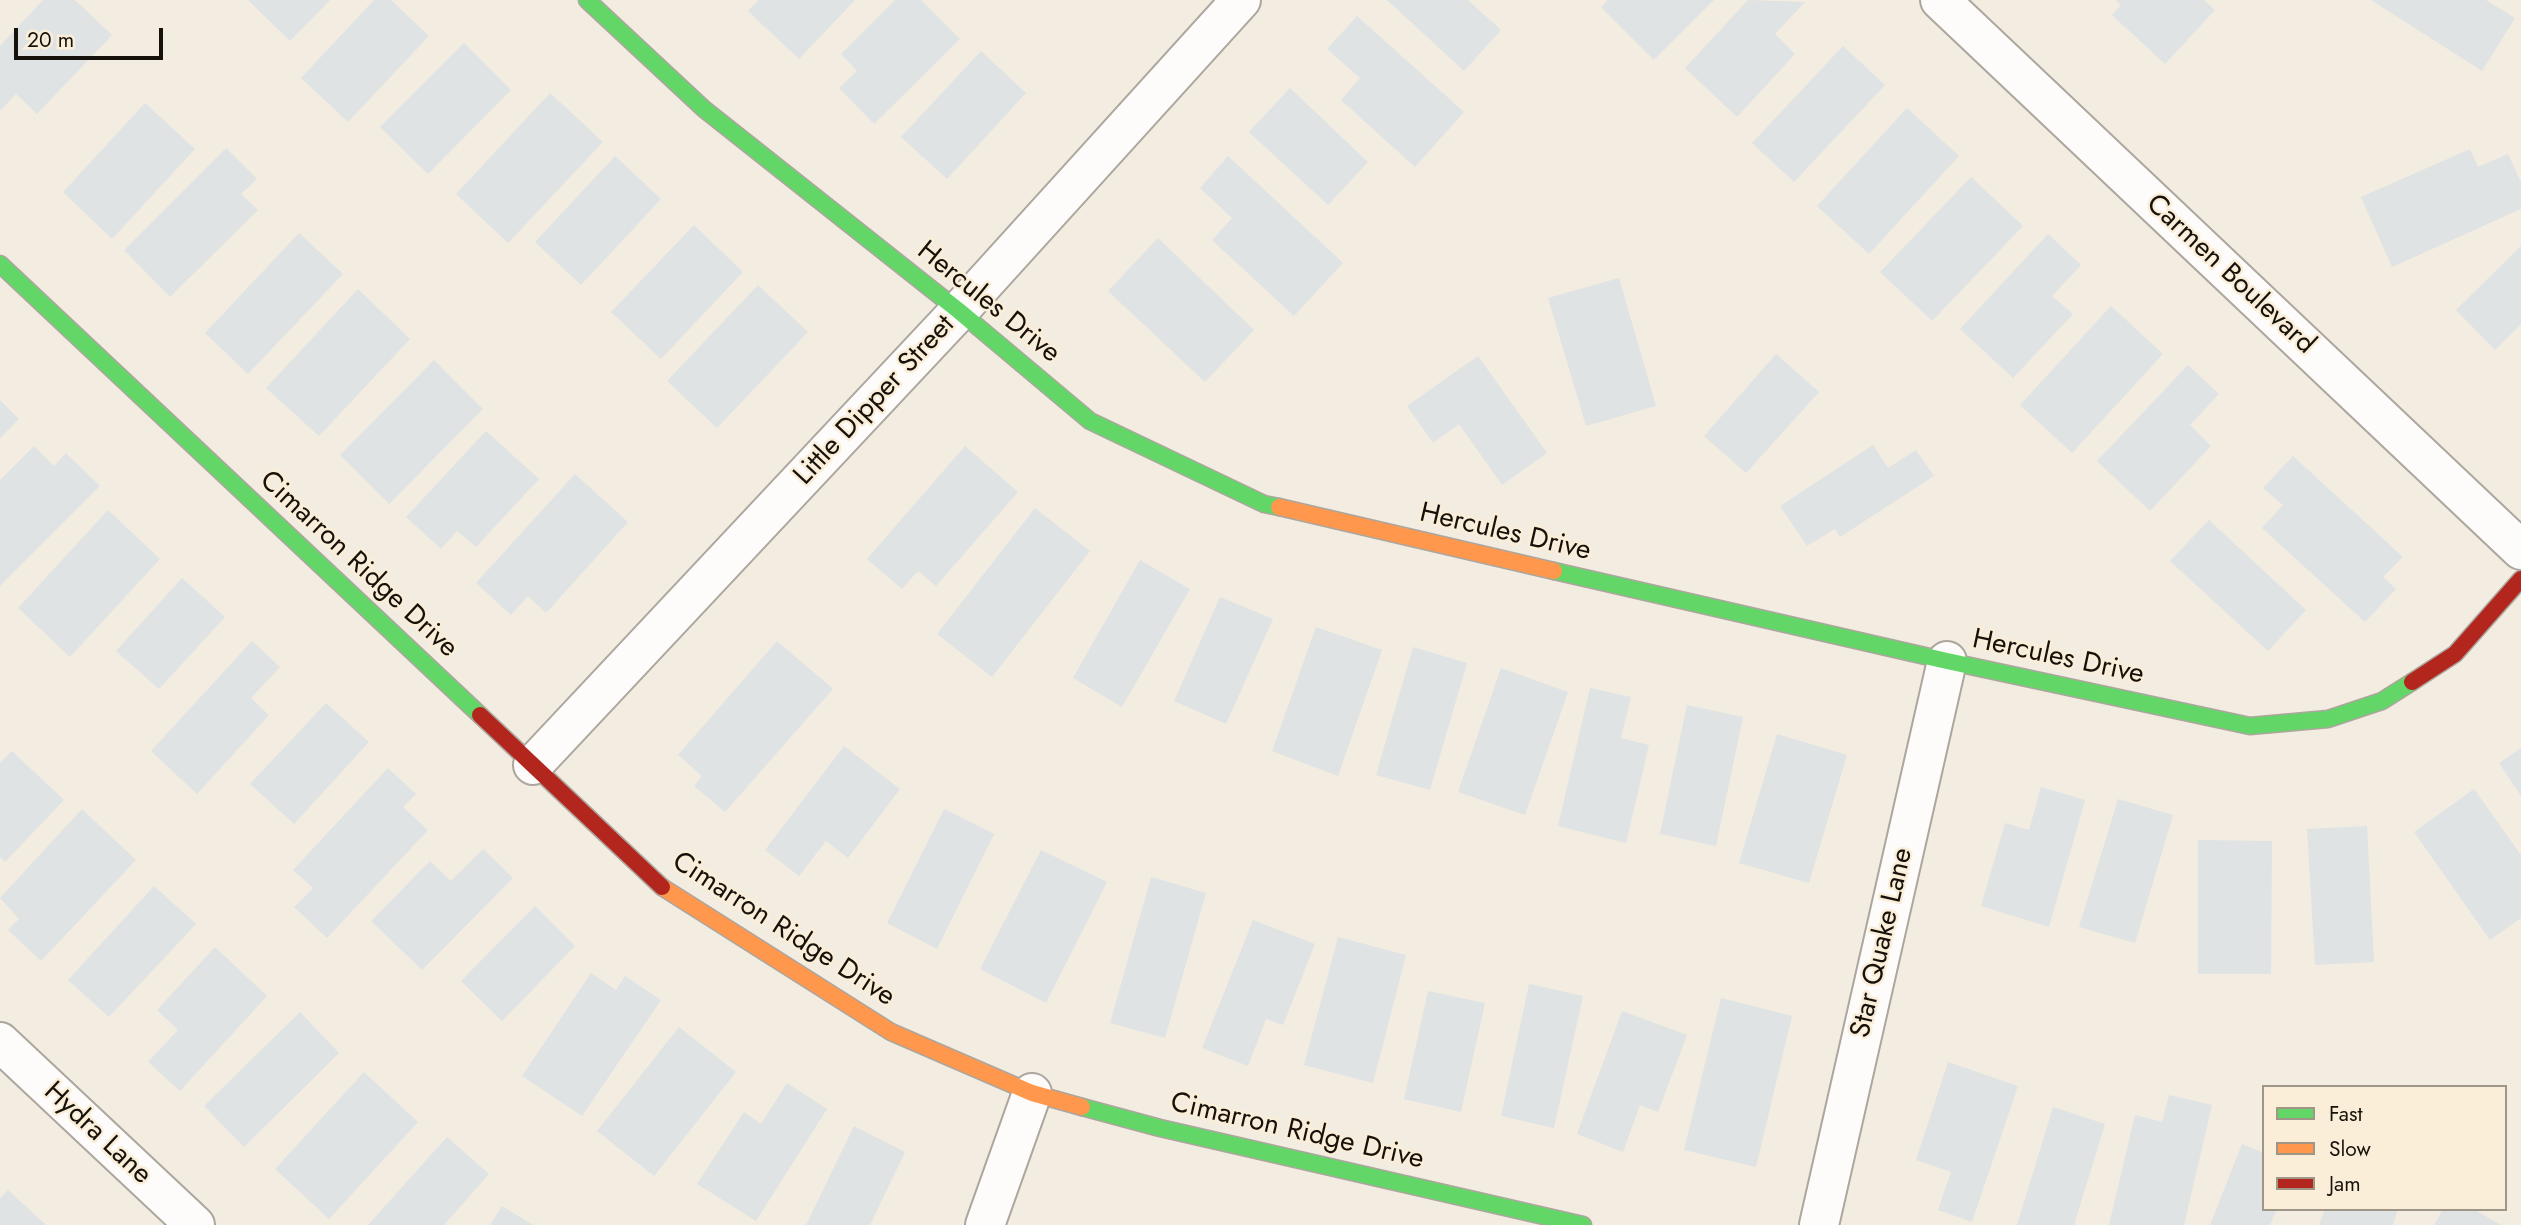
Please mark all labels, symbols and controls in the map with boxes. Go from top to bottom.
scale bar [18,14,166,58]
text: 20 m [27,25,74,55]
street label: Carmen Boulevard [2138,188,2322,362]
street label: Hercules Drive [910,235,1066,371]
street label: Little Dipper Street [788,309,962,493]
street label: Cimarron Ridge Drive [252,464,464,666]
street label: Hercules Drive [1416,497,1594,569]
street label: Hercules Drive [1969,623,2147,693]
street label: Cimarron Ridge Drive [665,845,901,1015]
street label: Star Quake Lane [1845,845,1921,1041]
street label: Hydra Lane [36,1076,158,1192]
legend [2262,1085,2507,1211]
street label: Cimarron Ridge Drive [1167,1087,1427,1177]
text: Fast [2329,1099,2362,1129]
text: Slow [2329,1134,2371,1164]
text: Jam [2329,1169,2361,1199]

